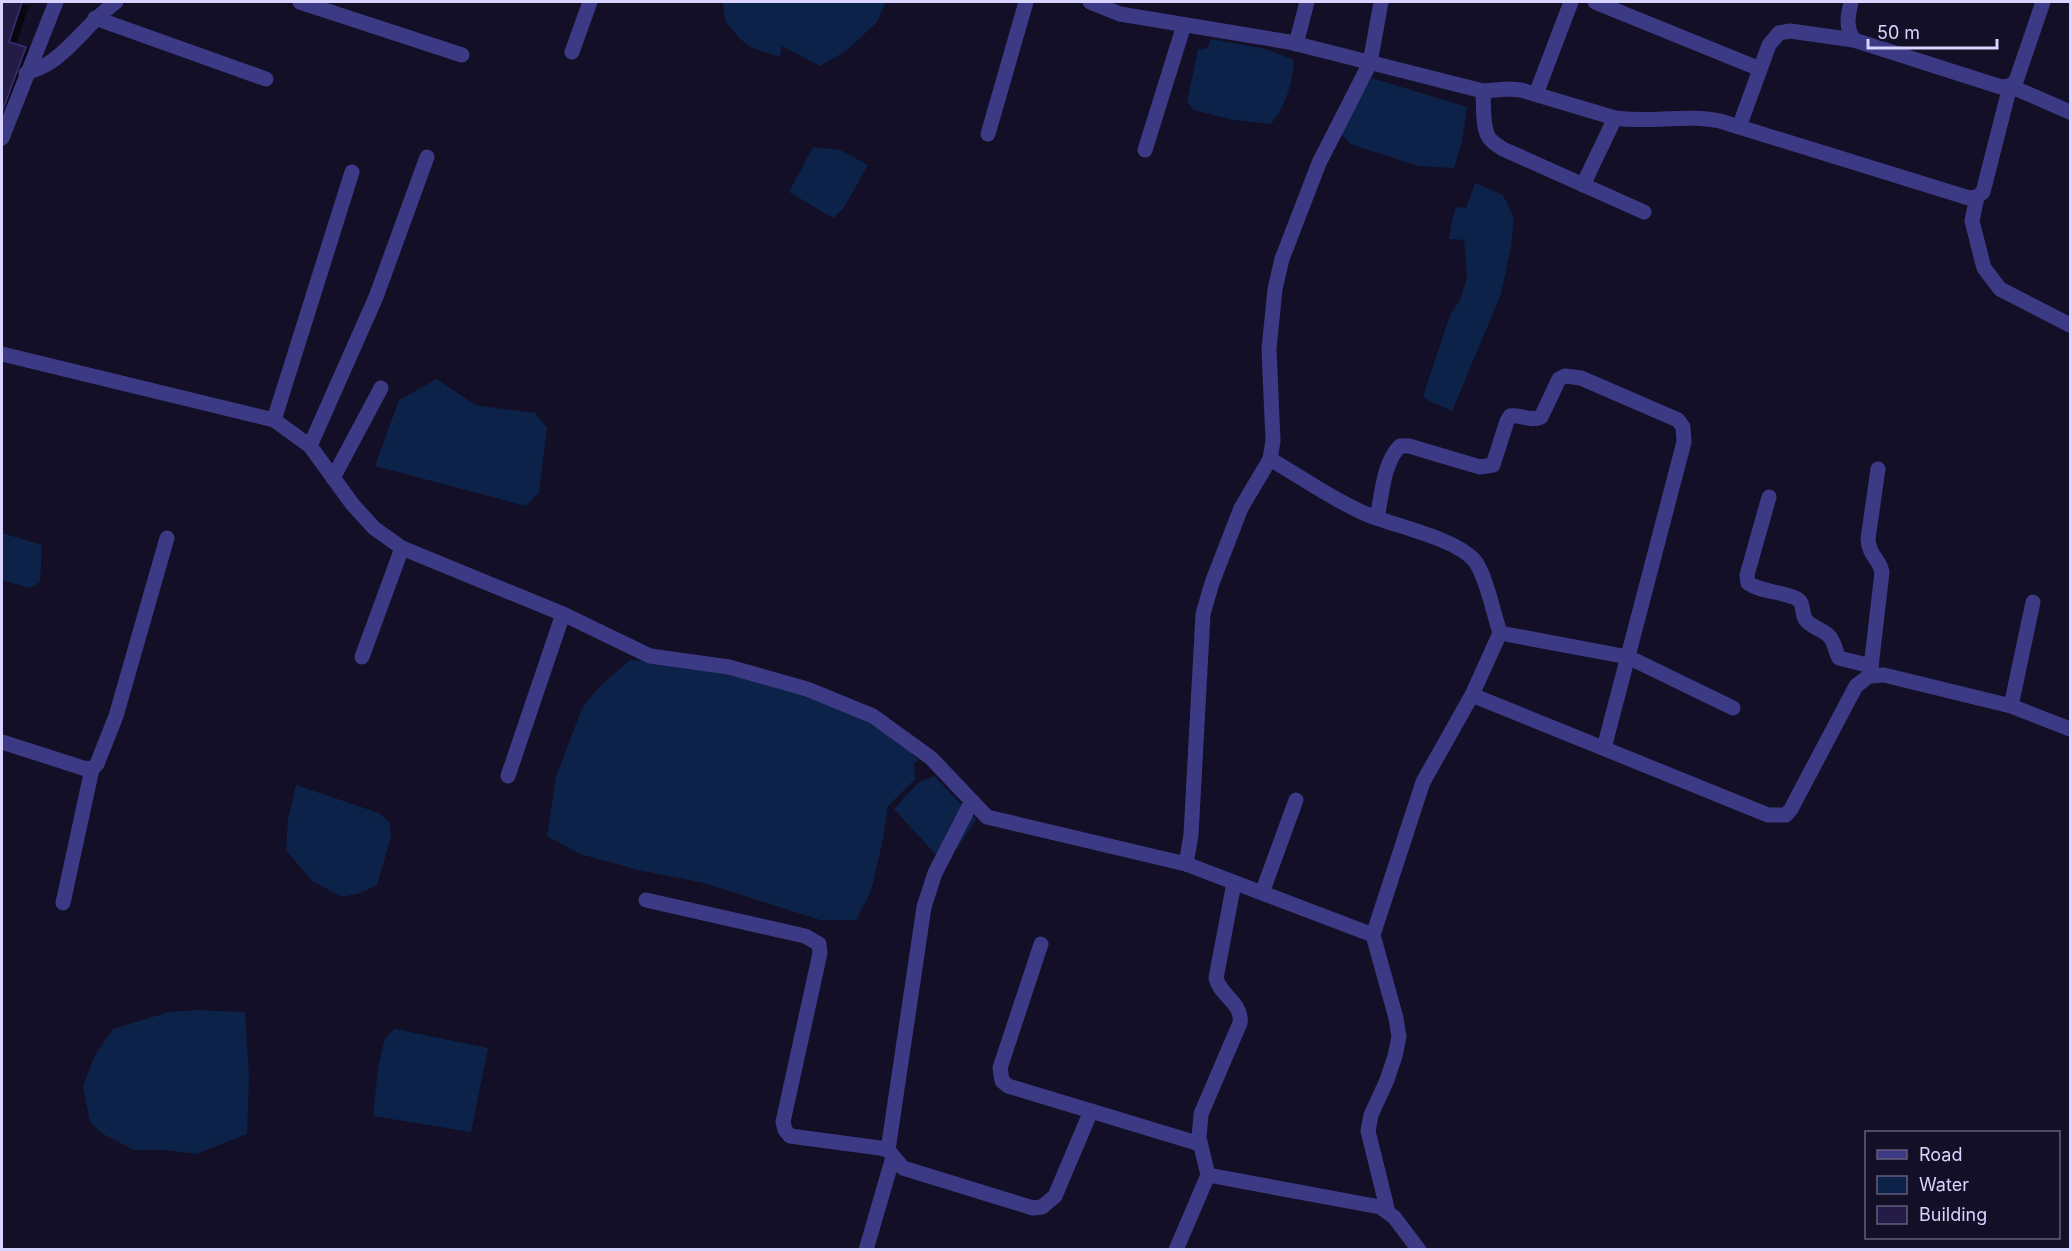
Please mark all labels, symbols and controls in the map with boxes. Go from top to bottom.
scale bar [1868,12,1997,50]
text: 50 m [1877,22,1920,43]
legend [1865,1131,2060,1239]
text: Road [1919,1144,1962,1165]
text: Water [1919,1174,1969,1195]
text: Building [1919,1204,1987,1225]

